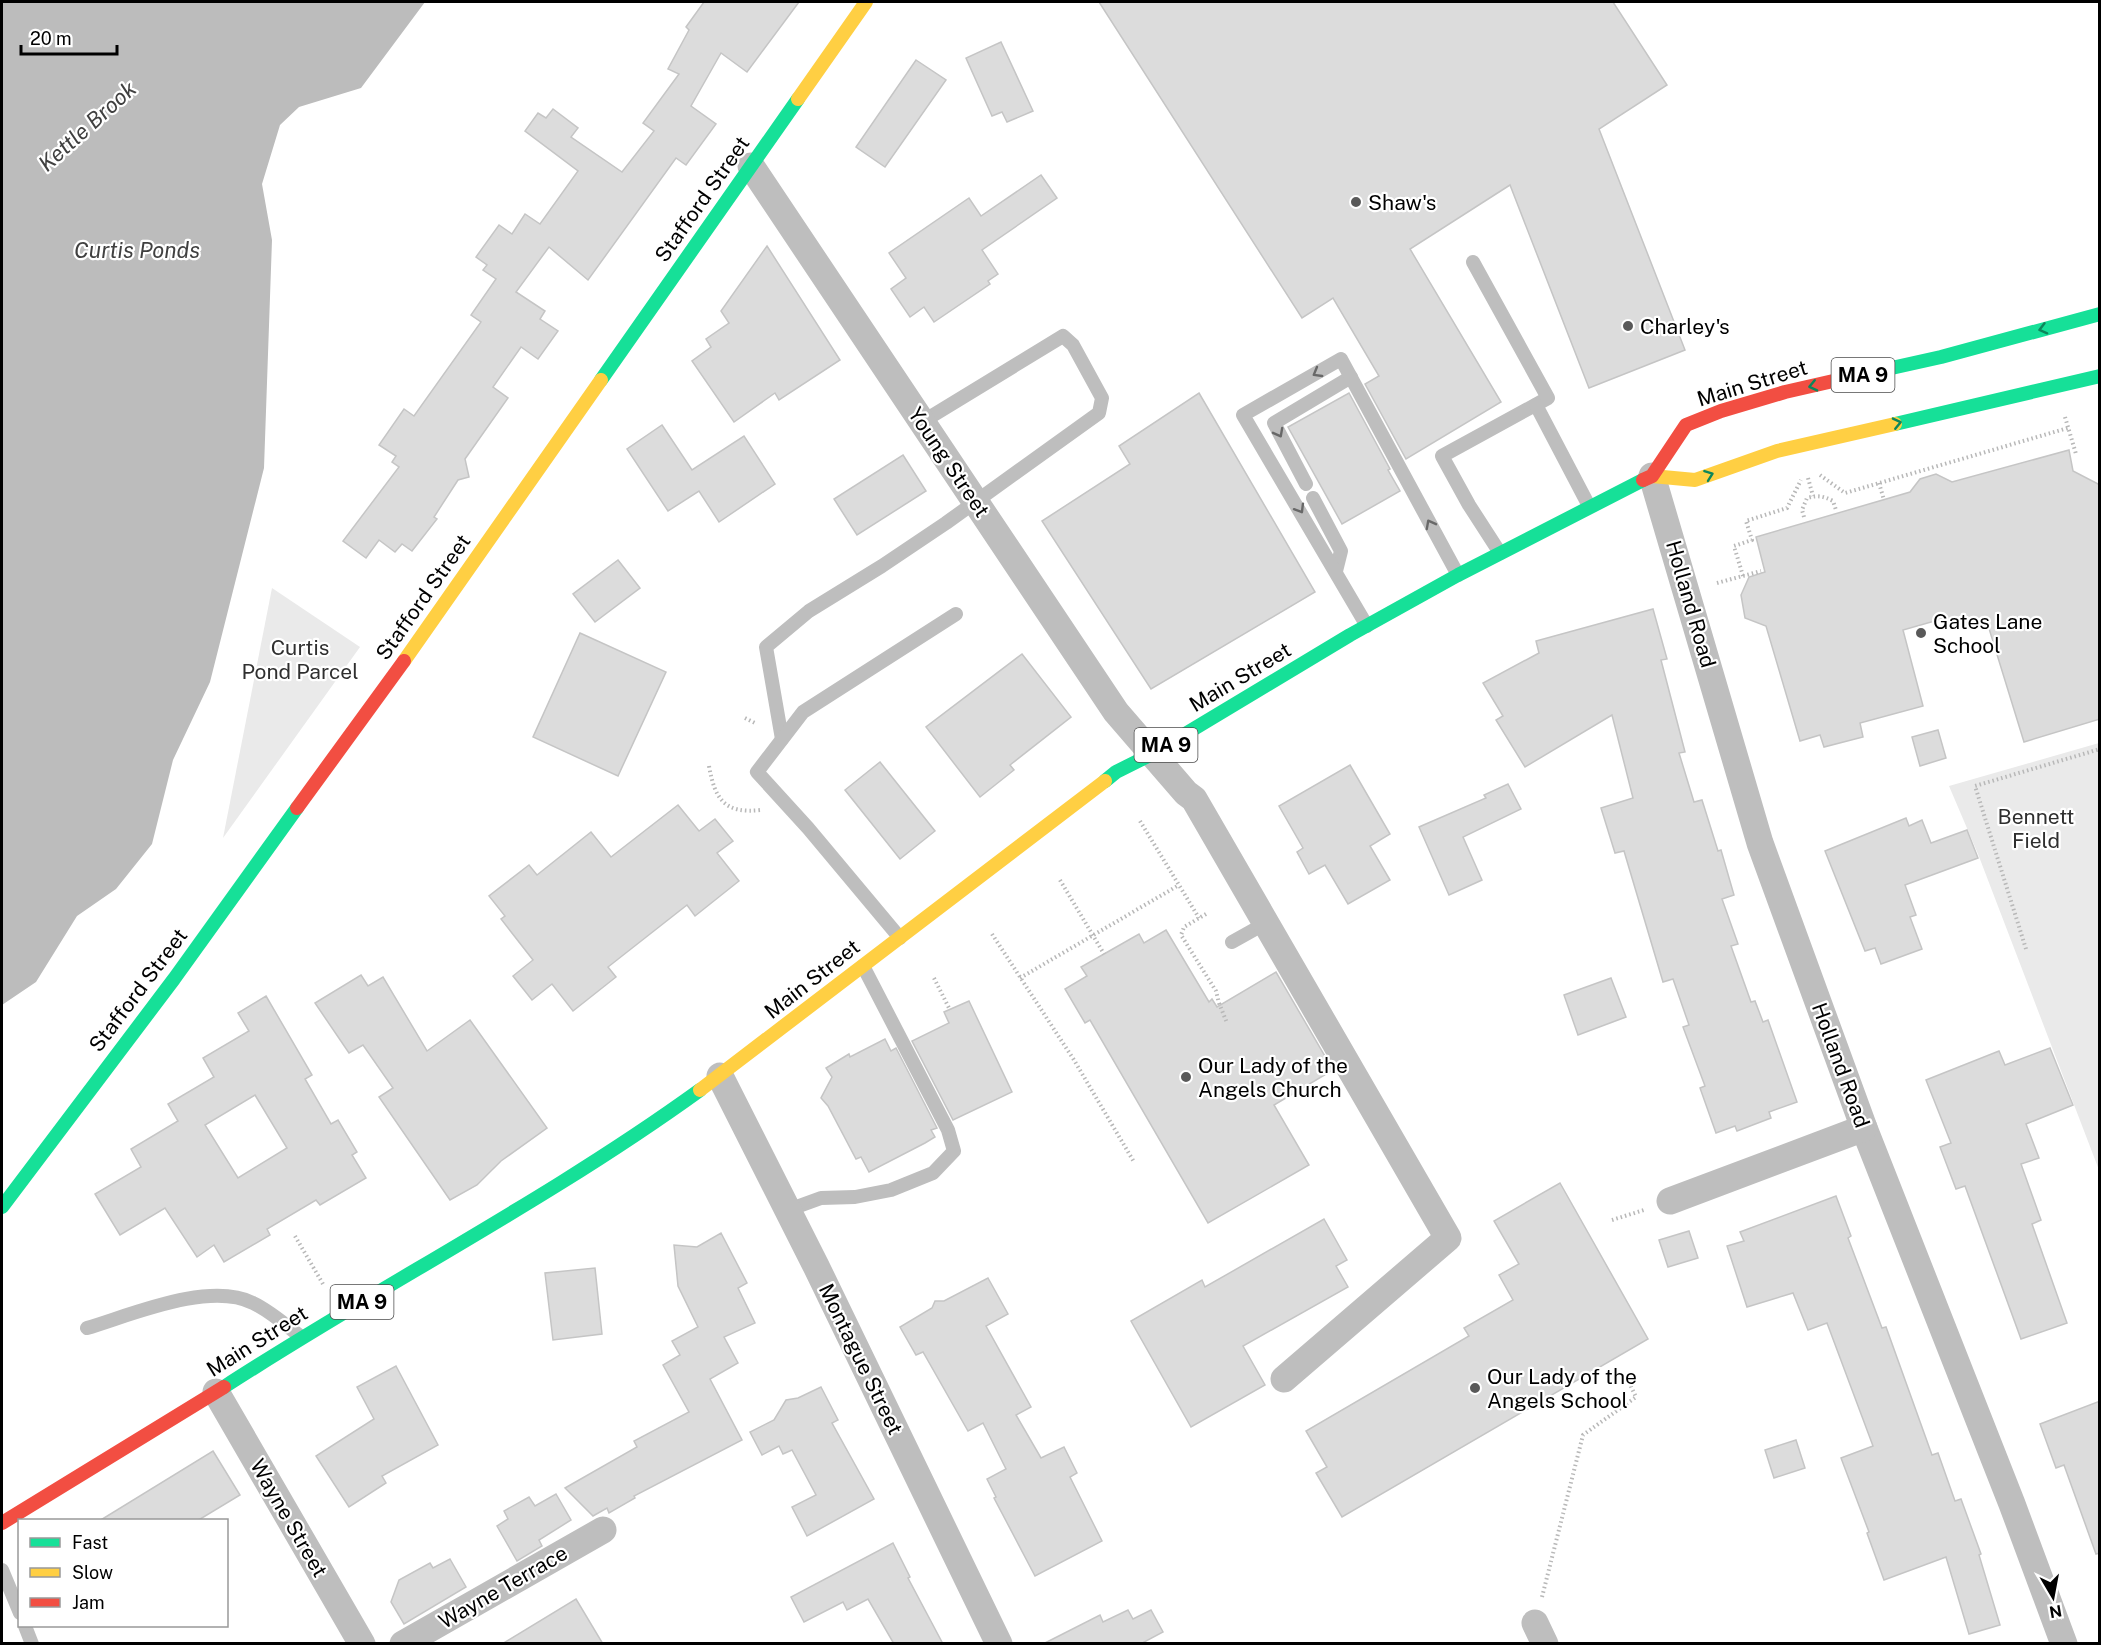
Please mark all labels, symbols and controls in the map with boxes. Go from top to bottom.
scale bar [21,18,117,56]
text: 20 m [30,28,72,49]
water label: Kettle Brook [33,75,141,177]
street label: Stafford Street [649,131,755,267]
place label: Shaw's [1368,190,1436,215]
marker: Shaw's [1349,195,1363,209]
water label: Curtis Ponds [74,237,200,263]
place label: Charley's [1640,314,1730,339]
marker: Charley's [1621,319,1635,333]
one-way arrow [2038,322,2048,335]
street label: Main Street [1694,354,1810,412]
road number: MA 9 [1832,358,1894,392]
one-way arrow [1312,365,1323,377]
one-way arrow [1808,379,1818,392]
street label: Young Street [903,402,995,522]
one-way arrow [1892,417,1902,430]
one-way arrow [1272,426,1283,437]
one-way arrow [1704,469,1714,482]
one-way arrow [1292,503,1304,513]
one-way arrow [1426,519,1437,530]
street label: Stafford Street [370,529,476,665]
street label: Holland Road [1661,537,1721,671]
place label: Gates Lane School [1933,609,2042,658]
marker: Gates Lane School [1914,626,1928,640]
park label: Curtis Pond Parcel [241,635,359,684]
street label: Main Street [1185,637,1295,717]
road number: MA 9 [1134,728,1198,762]
park label: Bennett Field [1998,804,2075,853]
street label: Stafford Street [84,923,192,1057]
street label: Main Street [759,934,865,1024]
street label: Holland Road [1807,999,1875,1131]
place label: Our Lady of the Angels Church [1198,1053,1348,1102]
marker: Our Lady of the Angels Church [1179,1070,1193,1084]
street label: Montague Street [814,1279,908,1439]
road number: MA 9 [330,1285,394,1319]
street label: Main Street [202,1300,312,1382]
place label: Our Lady of the Angels School [1487,1364,1637,1413]
marker: Our Lady of the Angels School [1468,1381,1482,1395]
street label: Wayne Street [245,1455,333,1581]
legend [18,1519,228,1627]
text: Fast [72,1532,108,1553]
street label: Wayne Terrace [434,1540,572,1634]
text: Slow [72,1562,113,1583]
north arrow [2023,1567,2083,1627]
text: Jam [72,1592,105,1613]
text: N [2048,1601,2063,1622]

